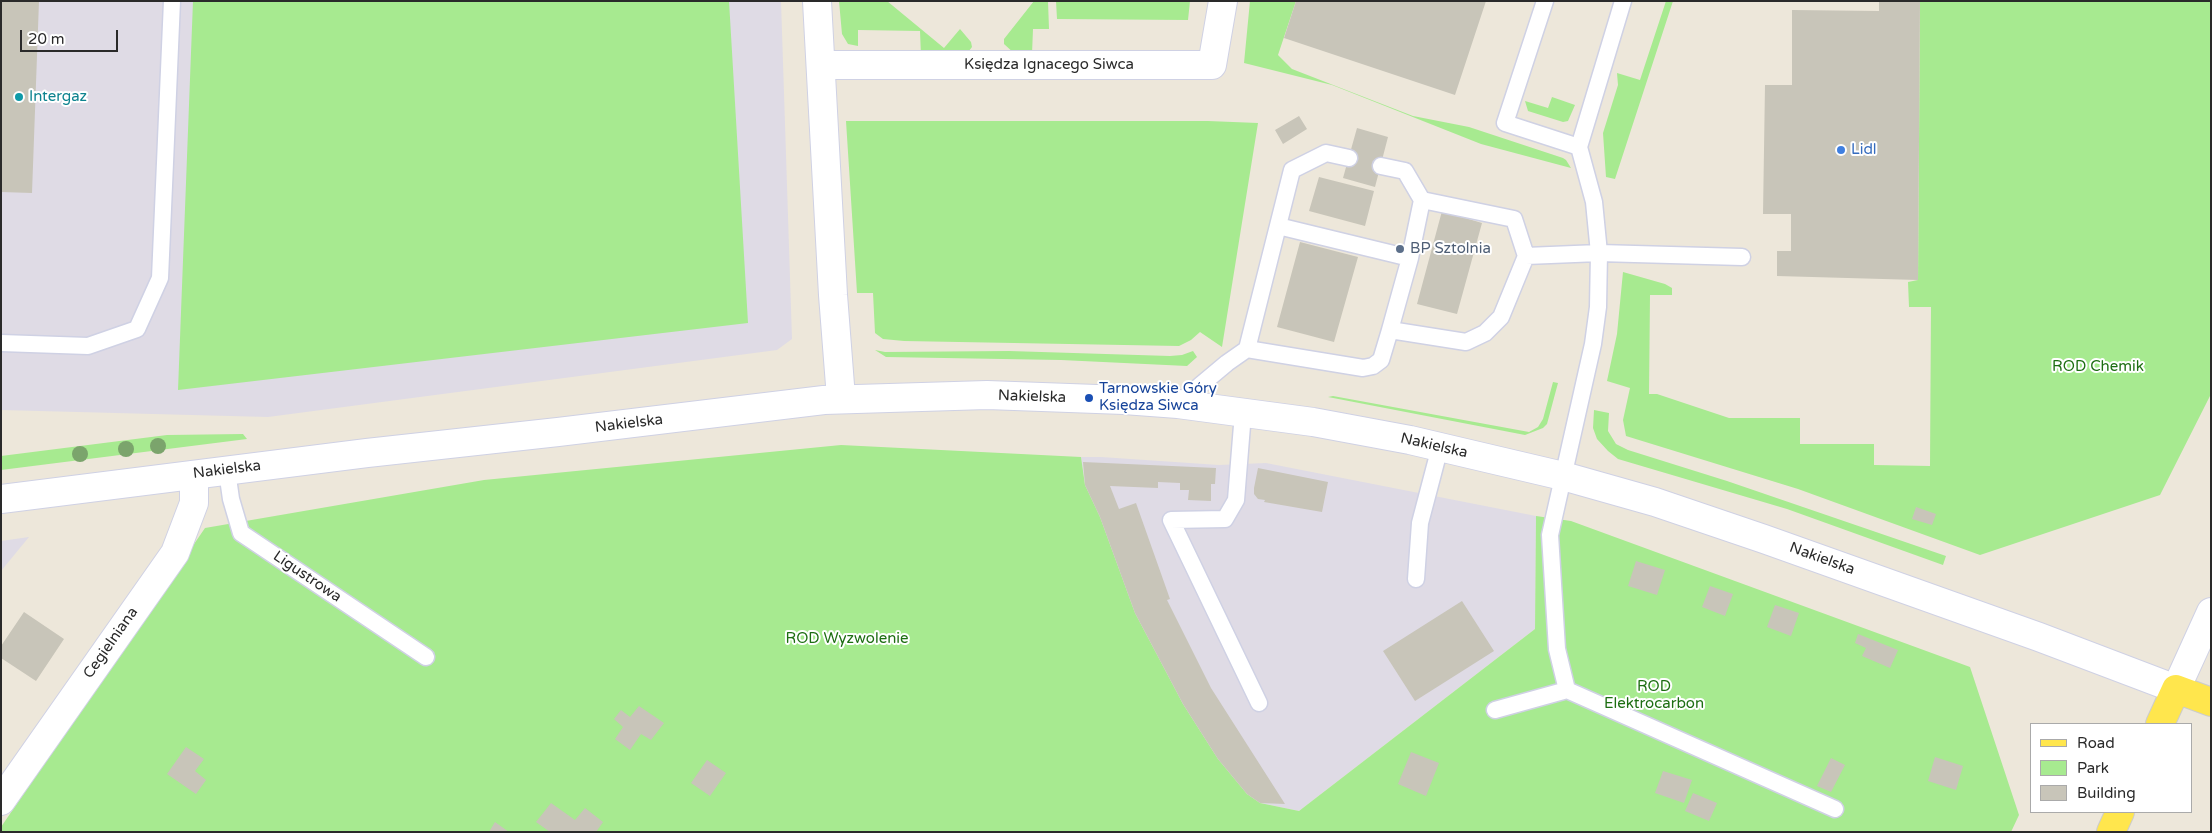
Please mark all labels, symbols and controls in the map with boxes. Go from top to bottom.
scale bar [22,20,120,52]
text: 20 m [28,30,65,48]
street label: Księdza Ignacego Siwca [964,56,1134,74]
place label: Intergaz [29,88,87,106]
marker: Intergaz [13,91,25,103]
place label: Lidl [1851,141,1877,159]
marker: Lidl [1835,144,1847,156]
place label: BP Sztolnia [1410,240,1491,258]
marker: BP Sztolnia [1394,243,1406,255]
park label: ROD Chemik [2052,358,2144,376]
place label: Tarnowskie Góry Księdza Siwca [1099,380,1217,415]
street label: Nakielska [998,387,1066,407]
marker: Tarnowskie Góry Księdza Siwca [1083,392,1095,404]
street label: Nakielska [594,411,664,437]
street label: Nakielska [1399,430,1469,462]
street label: Nakielska [192,457,262,483]
street label: Nakielska [1787,539,1857,579]
street label: Ligustrowa [269,548,345,606]
street label: Cegielniana [80,604,142,682]
park label: ROD Wyzwolenie [785,630,909,648]
park label: ROD Elektrocarbon [1604,678,1704,713]
legend [2030,723,2192,813]
text: Road [2077,734,2115,752]
text: Park [2077,759,2109,777]
text: Building [2077,784,2136,802]

